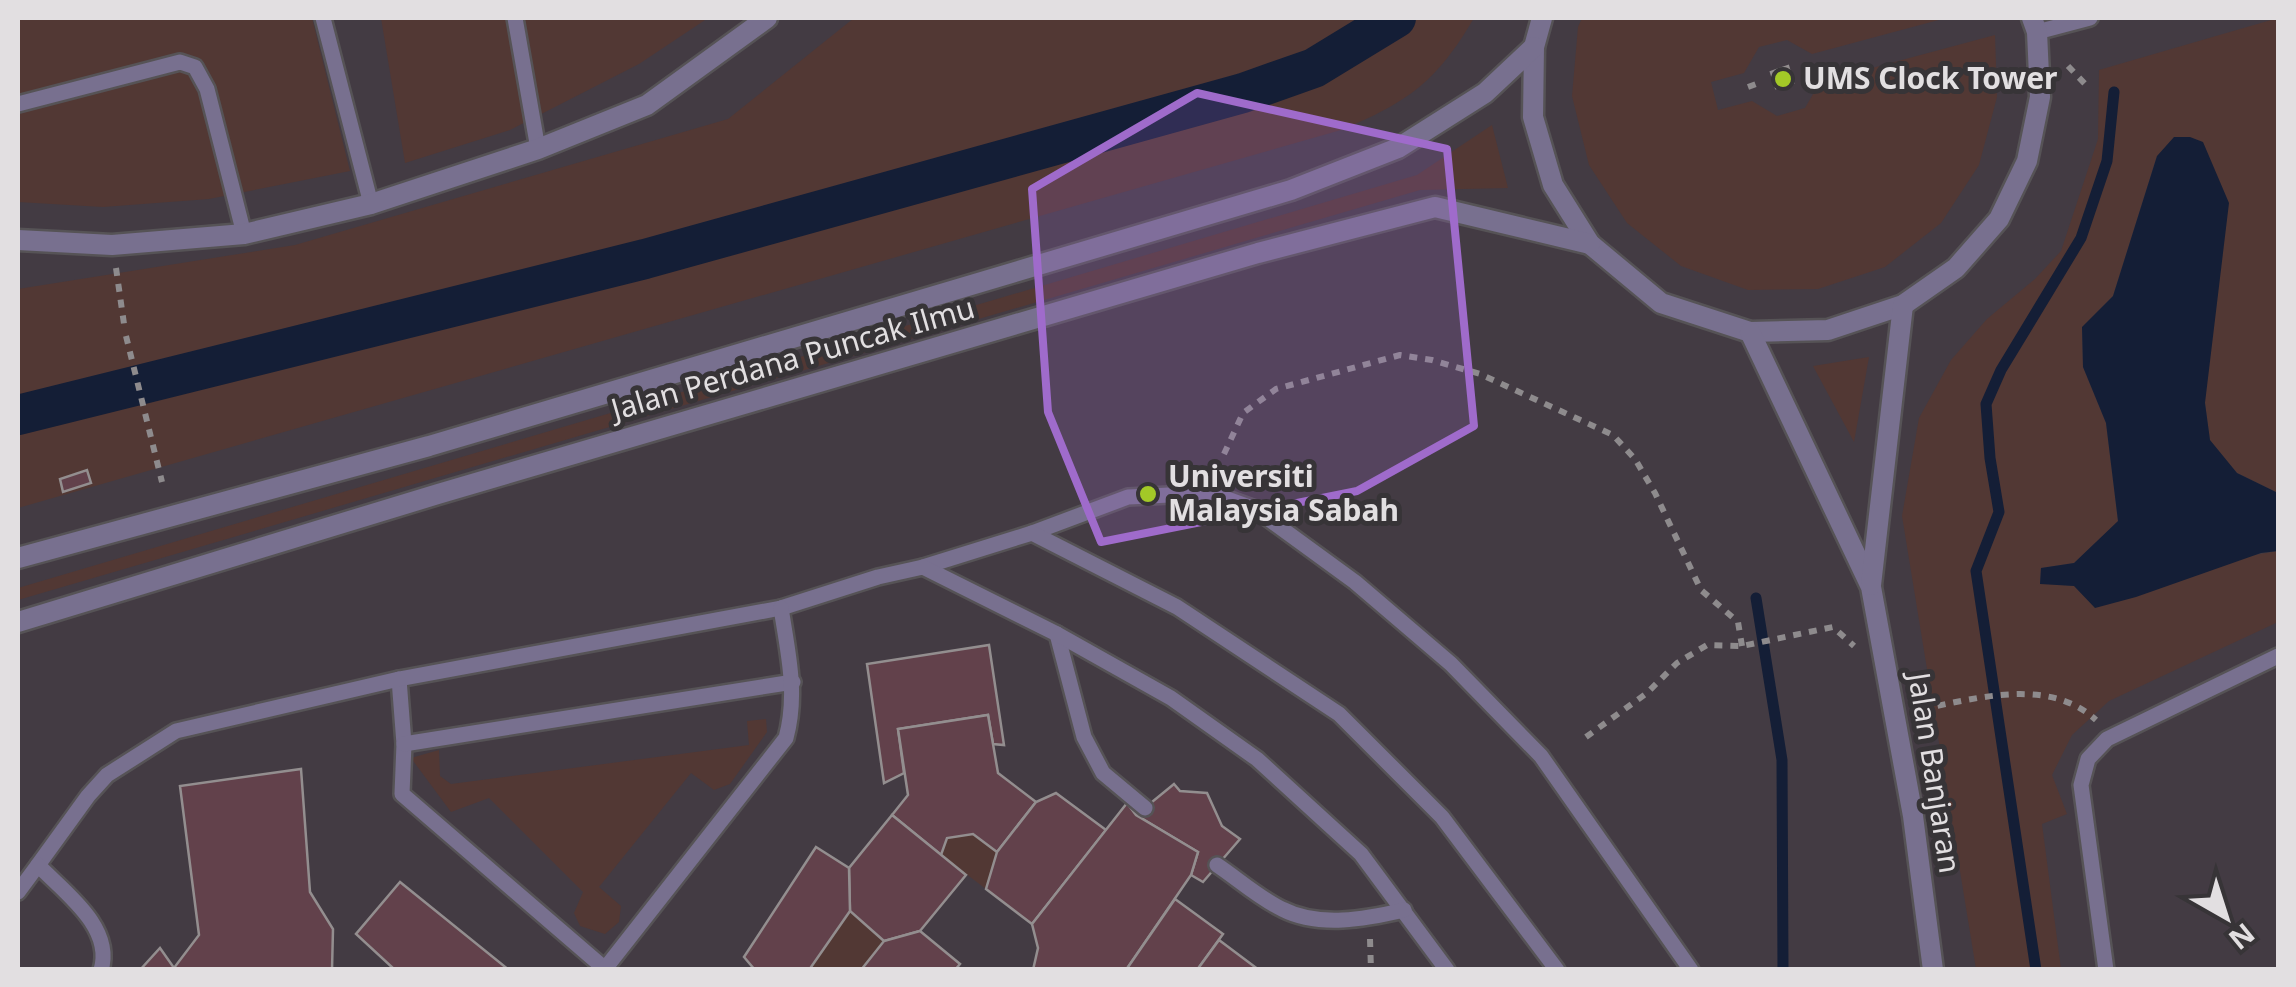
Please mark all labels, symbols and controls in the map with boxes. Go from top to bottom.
place label: UMS Clock Tower [1803,57,2058,98]
marker: UMS Clock Tower [1772,68,1794,90]
street label: Jalan Perdana Puncak Ilmu [603,286,979,430]
place label: Universiti Malaysia Sabah [1168,455,1399,530]
marker: Universiti Malaysia Sabah [1137,483,1159,505]
street label: Jalan Banjaran [1899,667,1972,876]
north arrow [2176,867,2276,967]
text: N [2222,915,2263,959]

